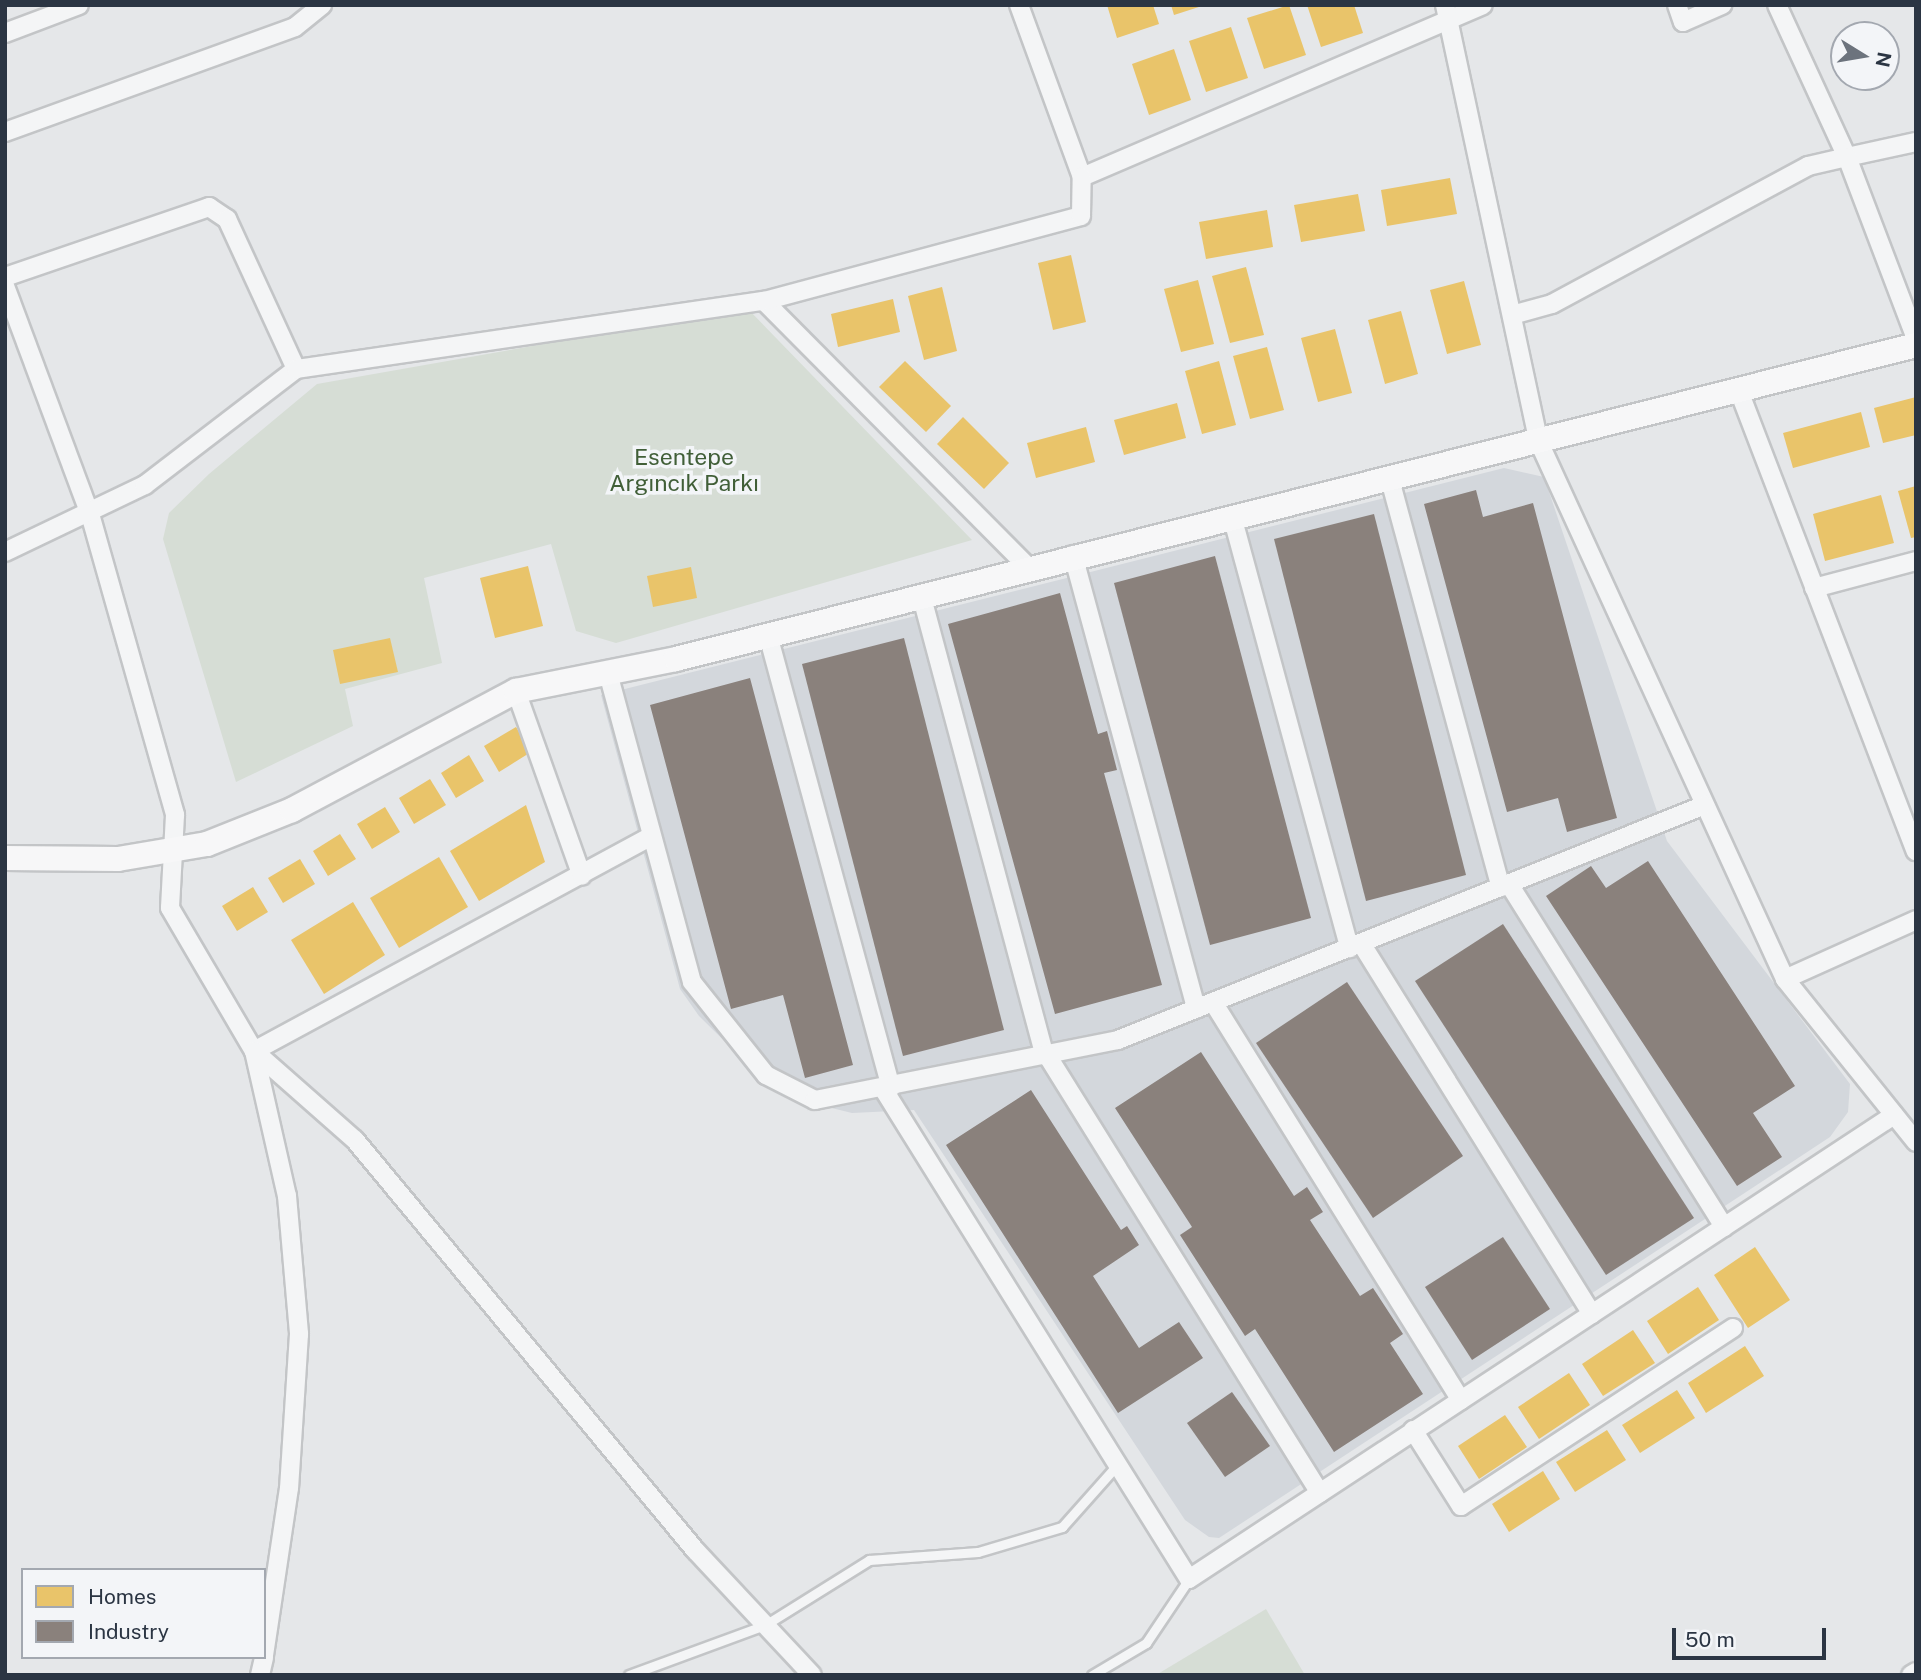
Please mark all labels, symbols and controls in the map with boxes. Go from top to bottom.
north arrow [1830,21,1900,91]
text: N [1871,50,1896,69]
park label: Esentepe Argıncık Parkı [609,443,759,497]
legend [21,1568,266,1659]
text: Homes [88,1584,156,1609]
scale bar [1676,1614,1830,1658]
text: Industry [88,1619,169,1644]
text: 50 m [1685,1627,1735,1652]

